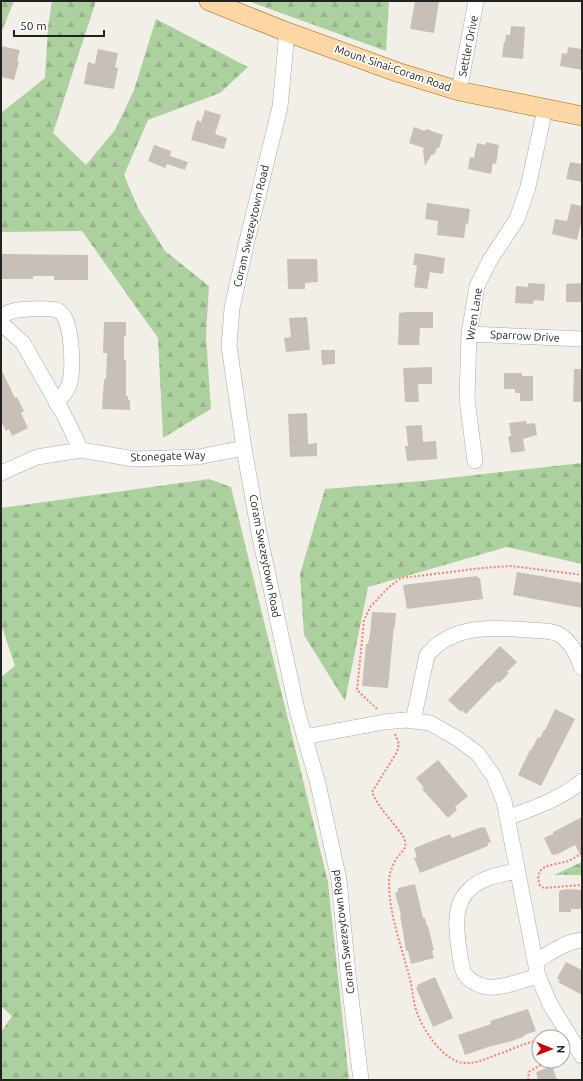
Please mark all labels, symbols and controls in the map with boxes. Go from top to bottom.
scale bar [14,12,104,38]
street label: Settler Drive [456,14,480,78]
text: 50 m [20,19,47,32]
street label: Mount Sinai-Coram Road [333,42,453,94]
street label: Coram Swezeytown Road [231,164,271,288]
street label: Wren Lane [464,287,484,341]
street label: Sparrow Drive [490,328,560,344]
street label: Stonegate Way [131,449,206,463]
street label: Coram Swezeytown Road [247,493,283,619]
street label: Coram Swezeytown Road [329,869,357,995]
north arrow [531,1029,571,1069]
text: N [555,1045,567,1053]

